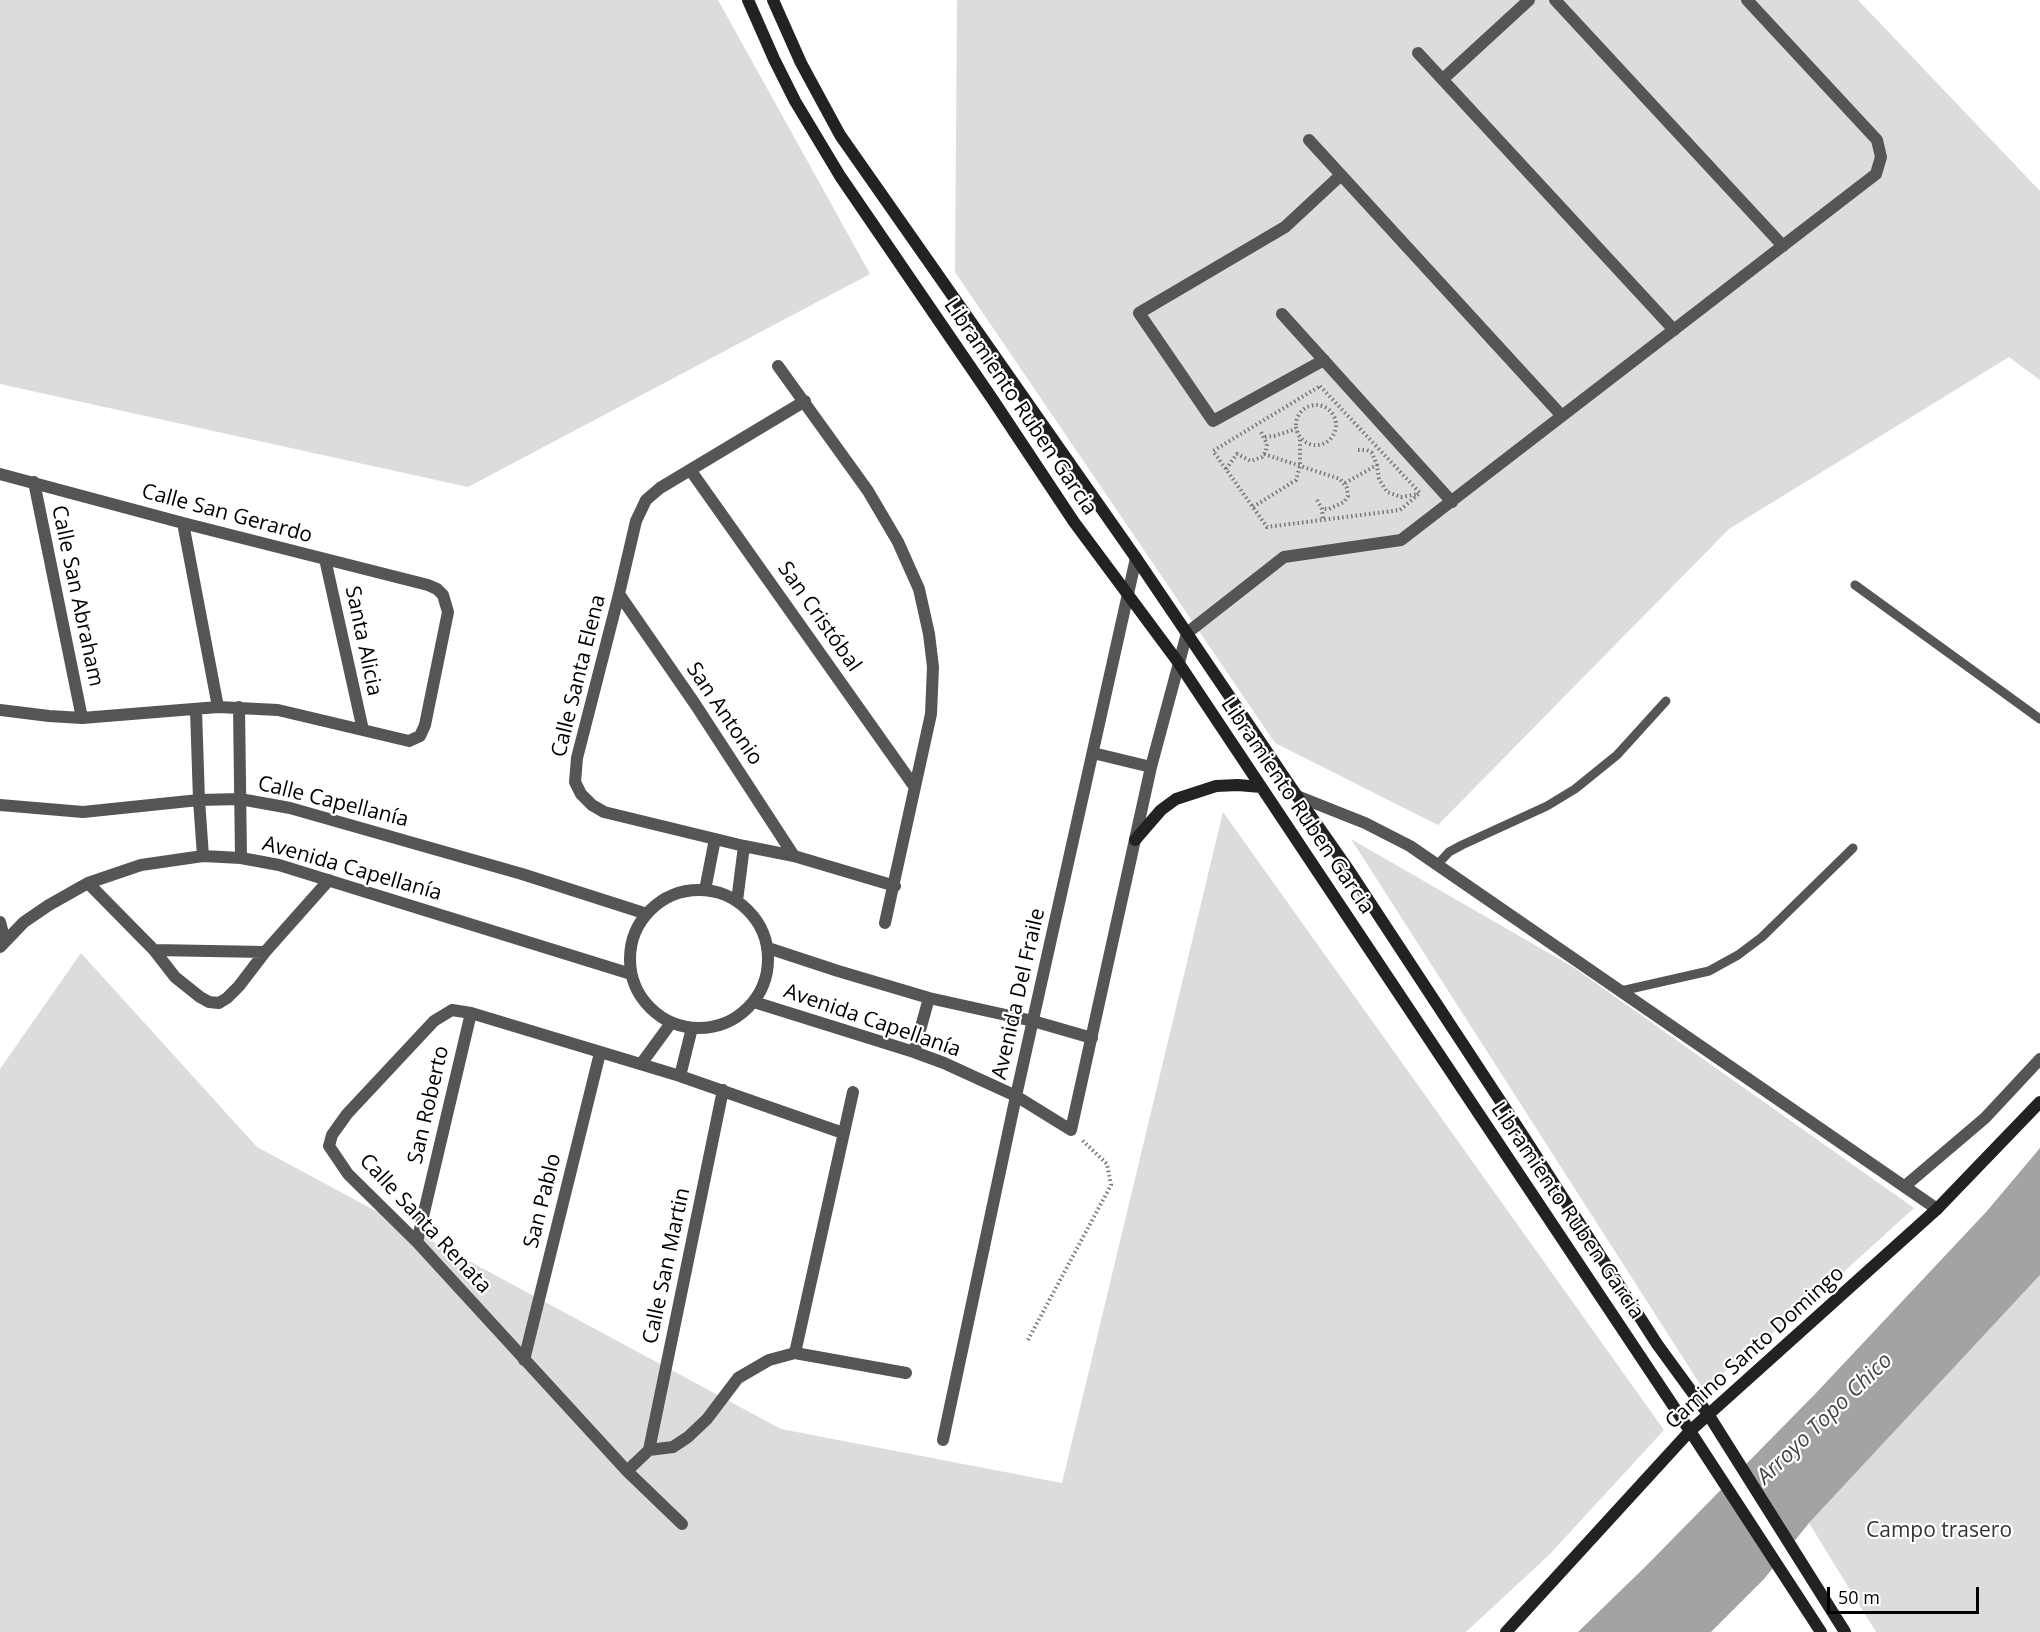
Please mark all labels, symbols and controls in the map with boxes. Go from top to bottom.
street label: Libramiento Ruben Garcia [938,294,1102,520]
street label: Calle San Gerardo [139,479,315,549]
street label: Calle San Abraham [45,503,109,689]
street label: San Cristóbal [772,557,866,677]
street label: Santa Alicia [339,584,387,698]
street label: Calle Santa Elena [547,592,611,760]
street label: San Antonio [680,658,768,770]
street label: Libramiento Ruben Garcia [1215,693,1379,919]
street label: Calle Capellanía [255,771,411,833]
street label: Avenida Capellanía [259,831,445,907]
street label: Avenida Del Fraile [987,906,1051,1082]
street label: Avenida Capellanía [780,979,964,1063]
street label: San Roberto [403,1043,455,1167]
street label: Libramiento Ruben Garcia [1485,1098,1649,1324]
street label: Calle Santa Renata [354,1149,496,1299]
street label: San Pablo [519,1151,567,1251]
street label: Calle San Martin [638,1186,696,1346]
street label: Camino Santo Domingo [1660,1261,1850,1435]
water label: Arroyo Topo Chico [1752,1348,1898,1490]
park label: Campo trasero [1866,1518,2012,1544]
scale bar [1830,1575,1982,1613]
text: 50 m [1838,1585,1880,1609]

